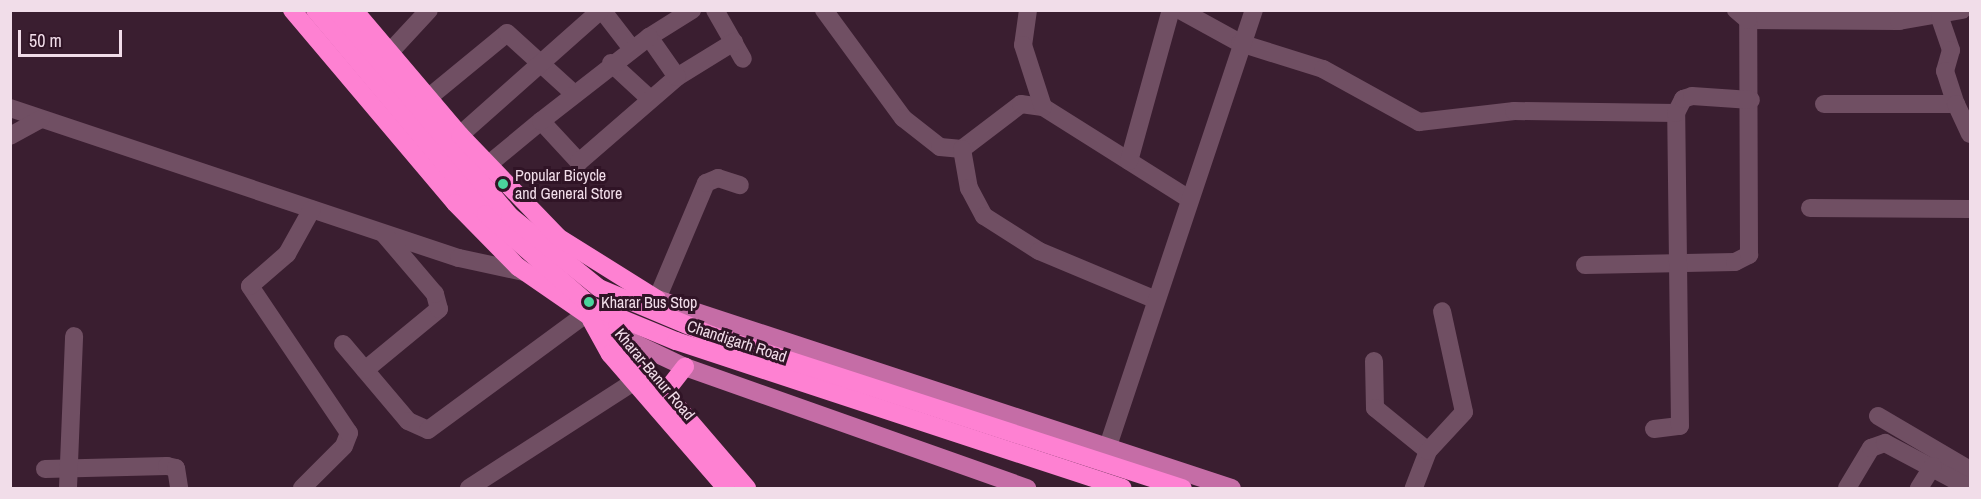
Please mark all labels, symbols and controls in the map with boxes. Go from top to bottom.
scale bar [21,18,124,56]
text: 50 m [29,28,62,53]
place label: Popular Bicycle and General Store [515,165,622,203]
marker: Popular Bicycle and General Store [496,177,510,191]
place label: Kharar Bus Stop [601,292,697,312]
marker: Kharar Bus Stop [582,295,596,309]
street label: Chandigarh Road [685,316,789,366]
street label: Kharar-Banur Road [611,324,699,424]

